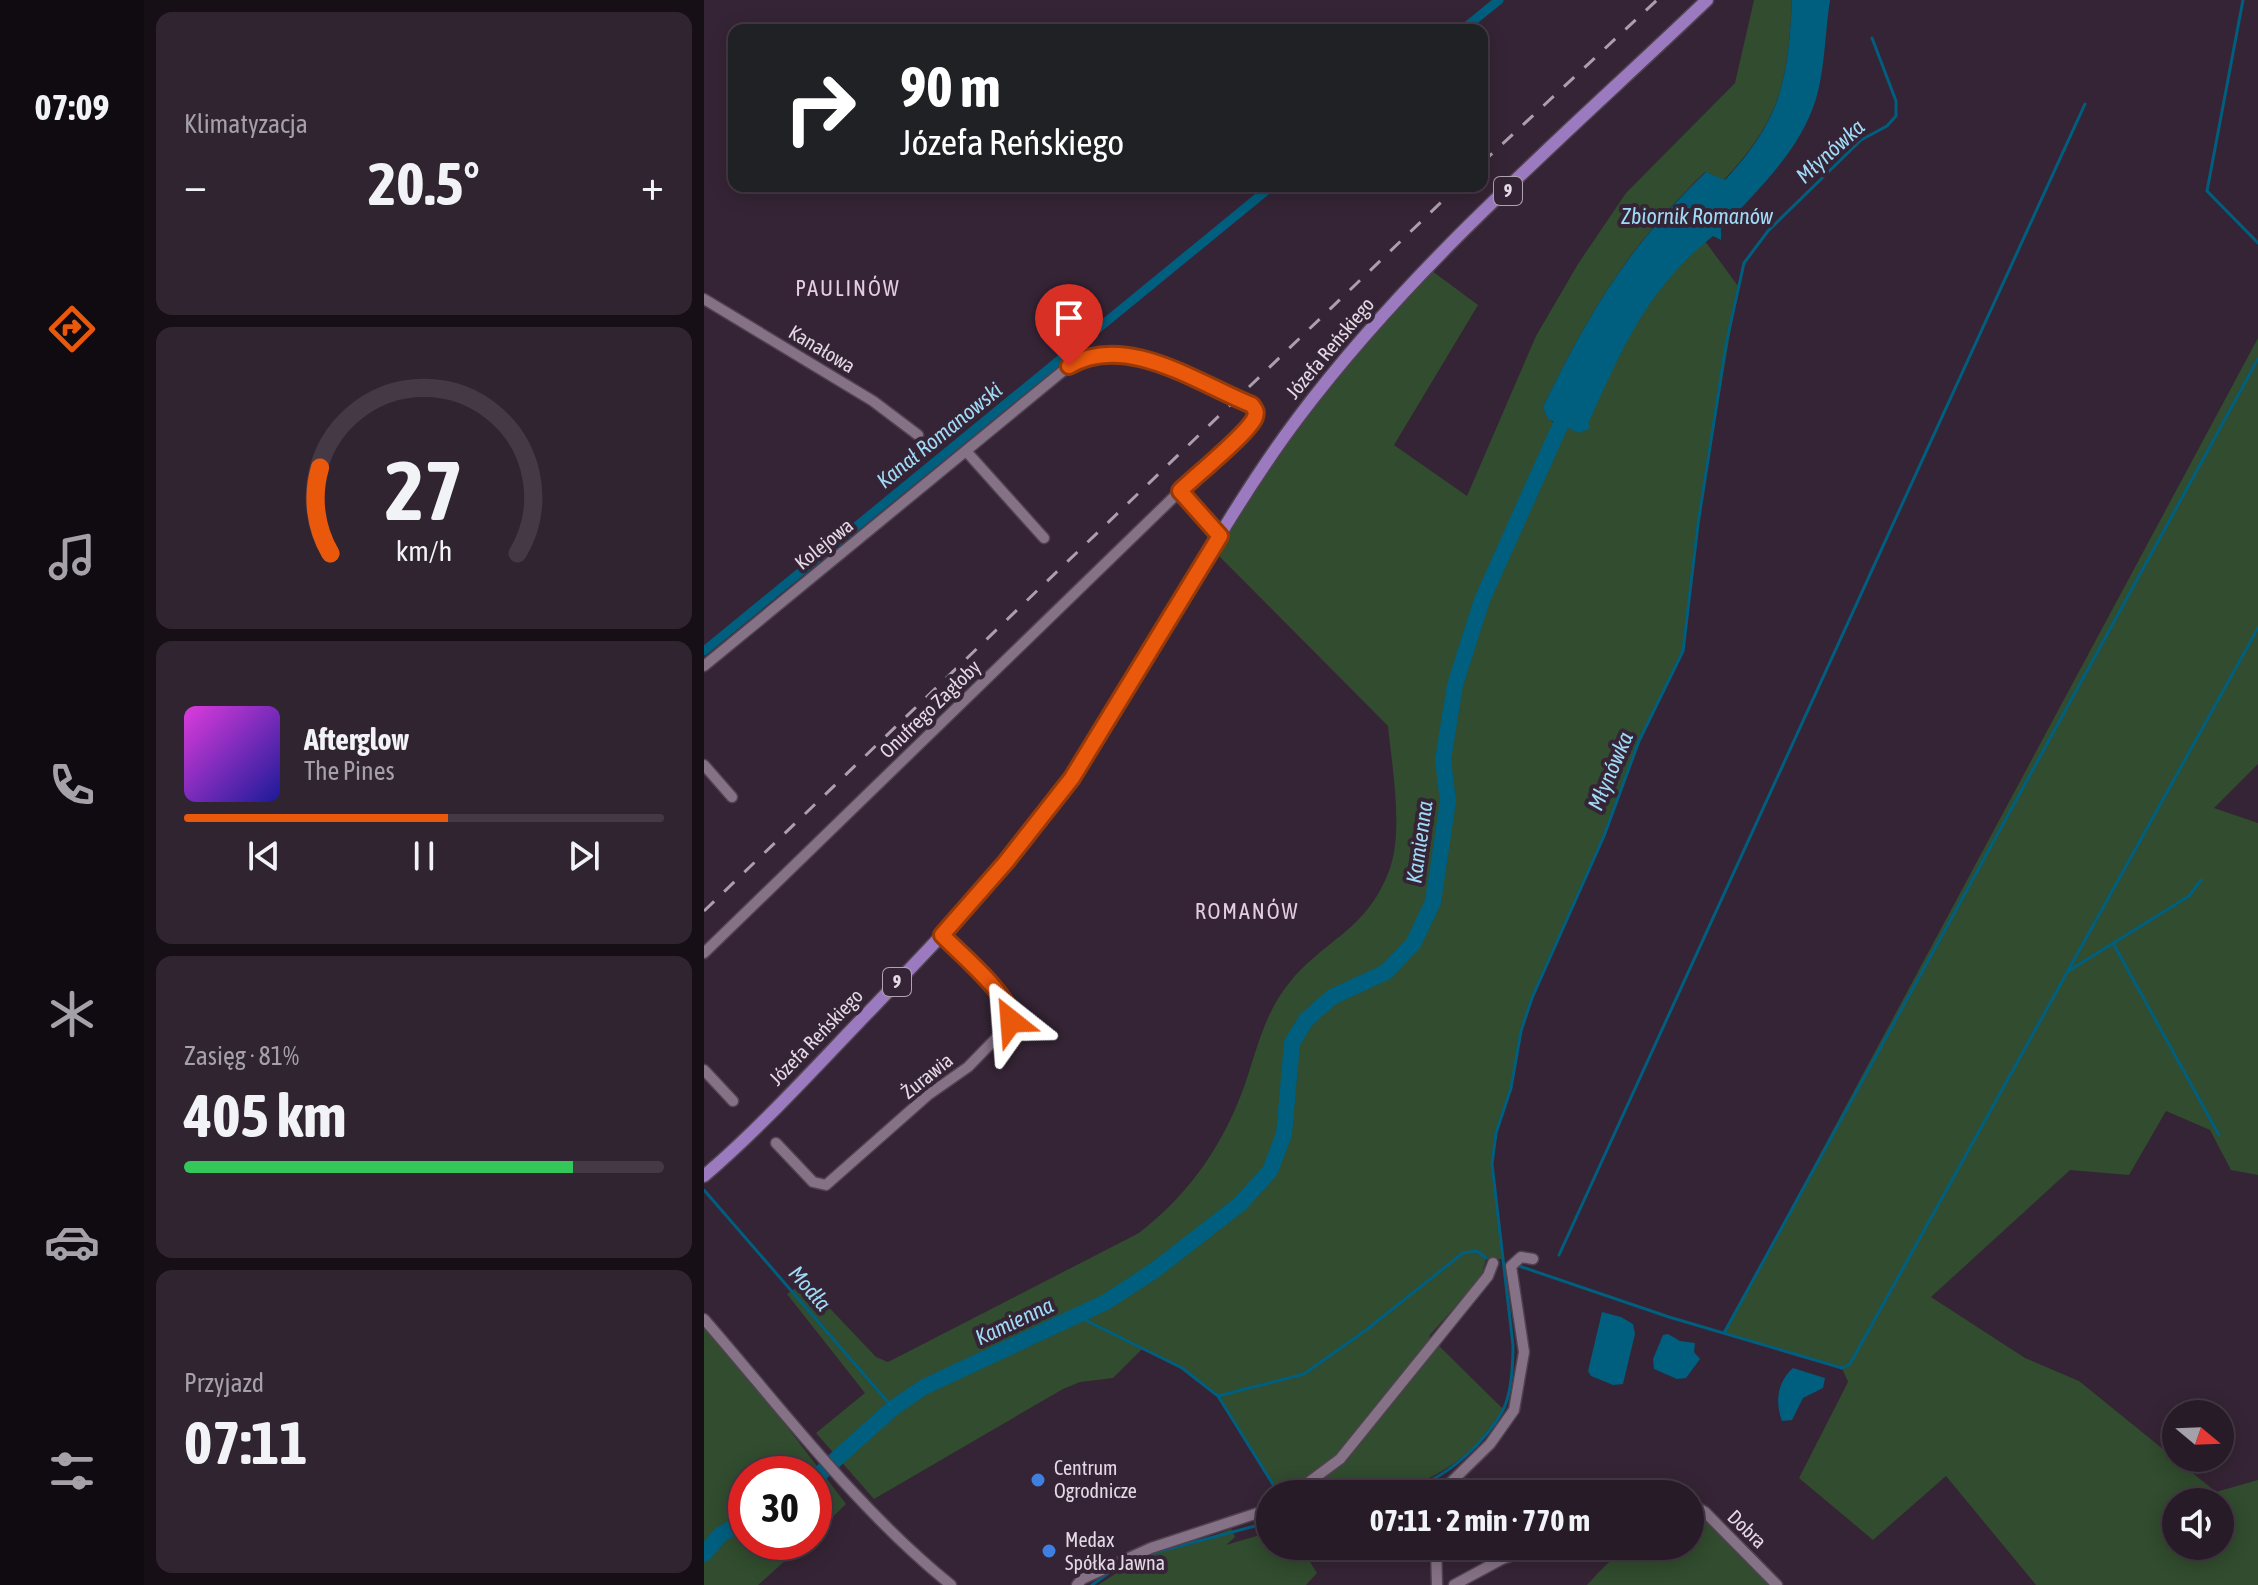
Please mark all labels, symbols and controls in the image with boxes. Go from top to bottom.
text: 90 m [900,55,1001,119]
icon: right [768,56,872,160]
text: 07:09 [35,86,109,128]
text: Klimatyzacja [184,109,308,139]
water label: Młynówka [1791,114,1869,188]
text: Józefa Reńskiego [900,121,1124,163]
text: 20.5° [368,149,480,218]
text: − [184,159,207,209]
text: + [641,159,664,209]
road number: 9 [1494,177,1522,205]
water label: Zbiornik Romanów [1621,203,1774,229]
district label: PAULINÓW [795,275,901,301]
pin [1035,284,1103,366]
street label: Józefa Reńskiego [1281,293,1378,403]
icon: arrive [1047,296,1091,340]
icon: directions [44,301,100,357]
street label: Kanałowa [785,320,859,377]
water label: Kanał Romanowski [871,377,1007,493]
text: 27 [385,441,463,537]
street label: Kolejowa [790,513,857,574]
icon: music [44,529,100,585]
text: km/h [396,534,452,567]
street label: Onufrego Zagłoby [875,655,985,762]
text: Afterglow [304,722,409,756]
water label: Młynówka [1582,728,1638,814]
text: The Pines [304,756,395,786]
icon: phone [44,757,100,813]
water label: Kamienna [1400,799,1438,885]
icon: previous [242,834,286,878]
icon: pause [402,834,446,878]
icon: next [562,834,606,878]
district label: ROMANÓW [1195,898,1299,924]
road number: 9 [883,968,911,996]
position arrow [969,979,1053,1063]
street label: Józefa Reńskiego [764,984,867,1089]
icon: climate [44,986,100,1042]
text: Zasięg · 81% [184,1041,299,1071]
street label: Żurawia [896,1048,957,1103]
text: 405 km [184,1081,346,1150]
icon: car [44,1214,100,1270]
water label: Modła [783,1260,837,1316]
water label: Kamienna [971,1292,1057,1350]
text: Przyjazd [184,1368,264,1398]
north arrow [2162,1400,2234,1472]
map controls [2162,1400,2234,1560]
text: 07:11 [184,1408,307,1477]
icon: filters [44,1443,100,1499]
speed limit sign: 30 [728,1456,832,1560]
place label: Centrum Ogrodnicze [1054,1456,1137,1502]
marker: Centrum Ogrodnicze [1029,1471,1047,1489]
button: sound [2162,1488,2234,1560]
text: 07:11 · 2 min · 770 m [1370,1503,1590,1537]
street label: Dobra [1723,1505,1771,1553]
place label: Medax Spółka Jawna [1065,1528,1165,1574]
marker: Medax Spółka Jawna [1040,1542,1058,1560]

